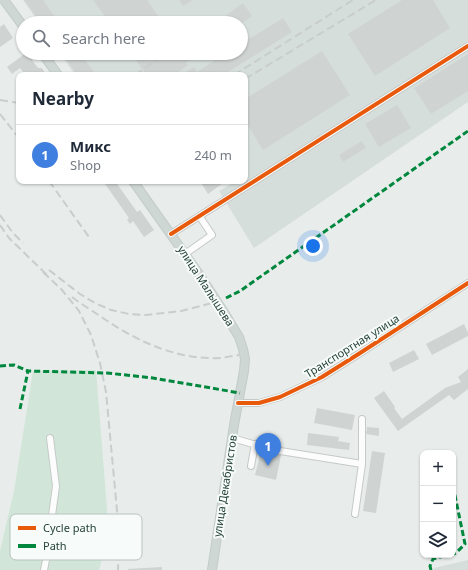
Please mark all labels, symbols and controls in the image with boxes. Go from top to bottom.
search box [16,16,248,60]
icon: search [30,27,52,49]
text: Search here [62,28,145,48]
text: Nearby [32,87,94,110]
text: Микс [70,136,111,156]
text: 1 [41,146,49,164]
text: 240 m [194,146,232,164]
text: Shop [70,156,101,174]
your location [303,236,323,256]
street label: улица Малышева [175,243,238,329]
street label: Транспортная улица [302,310,402,381]
pin: 1 [255,433,281,466]
street label: улица Декабристов [209,434,240,538]
map controls [420,450,456,558]
button: + [420,450,456,486]
button: − [420,486,456,522]
legend [10,514,142,560]
text: Cycle path [43,520,96,535]
button: layers [420,522,456,558]
text: Path [43,538,67,553]

